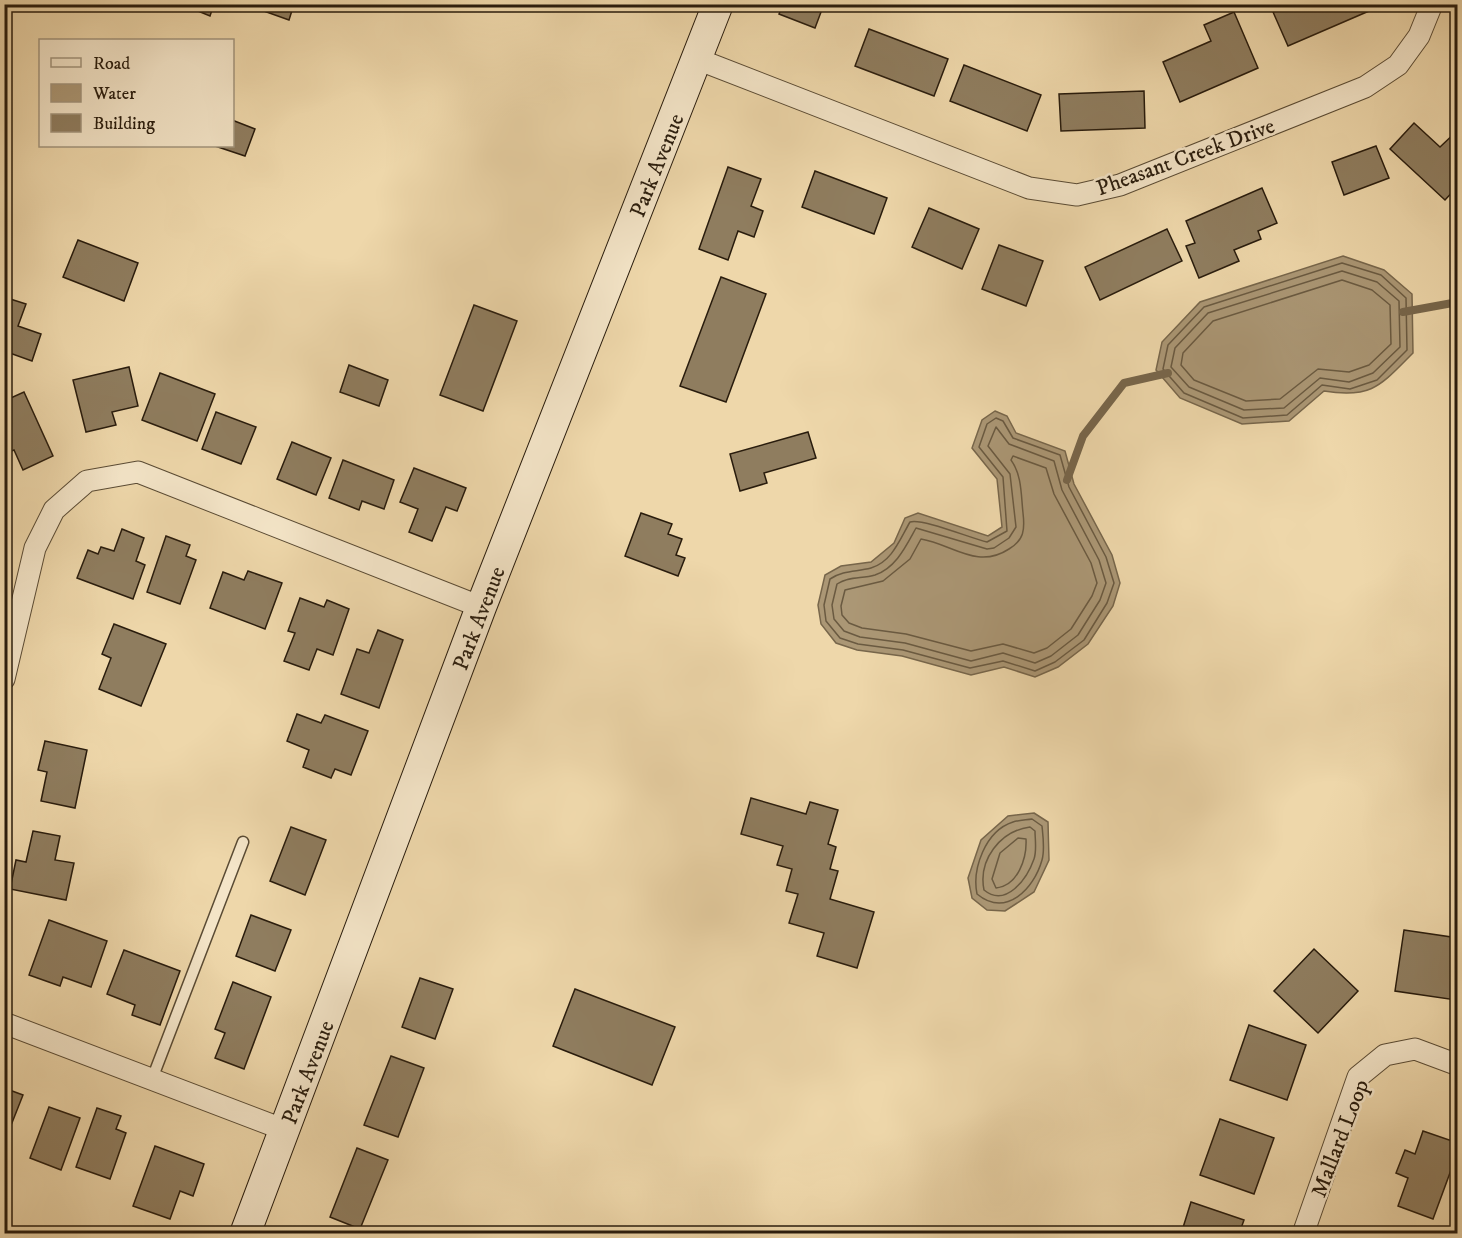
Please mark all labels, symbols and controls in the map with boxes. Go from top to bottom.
legend [39,39,234,147]
text: Road [93,53,130,75]
text: Water [92,83,136,105]
street label: Park Avenue [624,110,690,221]
text: Building [93,113,155,135]
street label: Pheasant Creek Drive [1093,113,1278,202]
street label: Park Avenue [447,563,512,674]
street label: Park Avenue [276,1017,341,1128]
street label: Mallard Loop [1306,1076,1375,1201]

